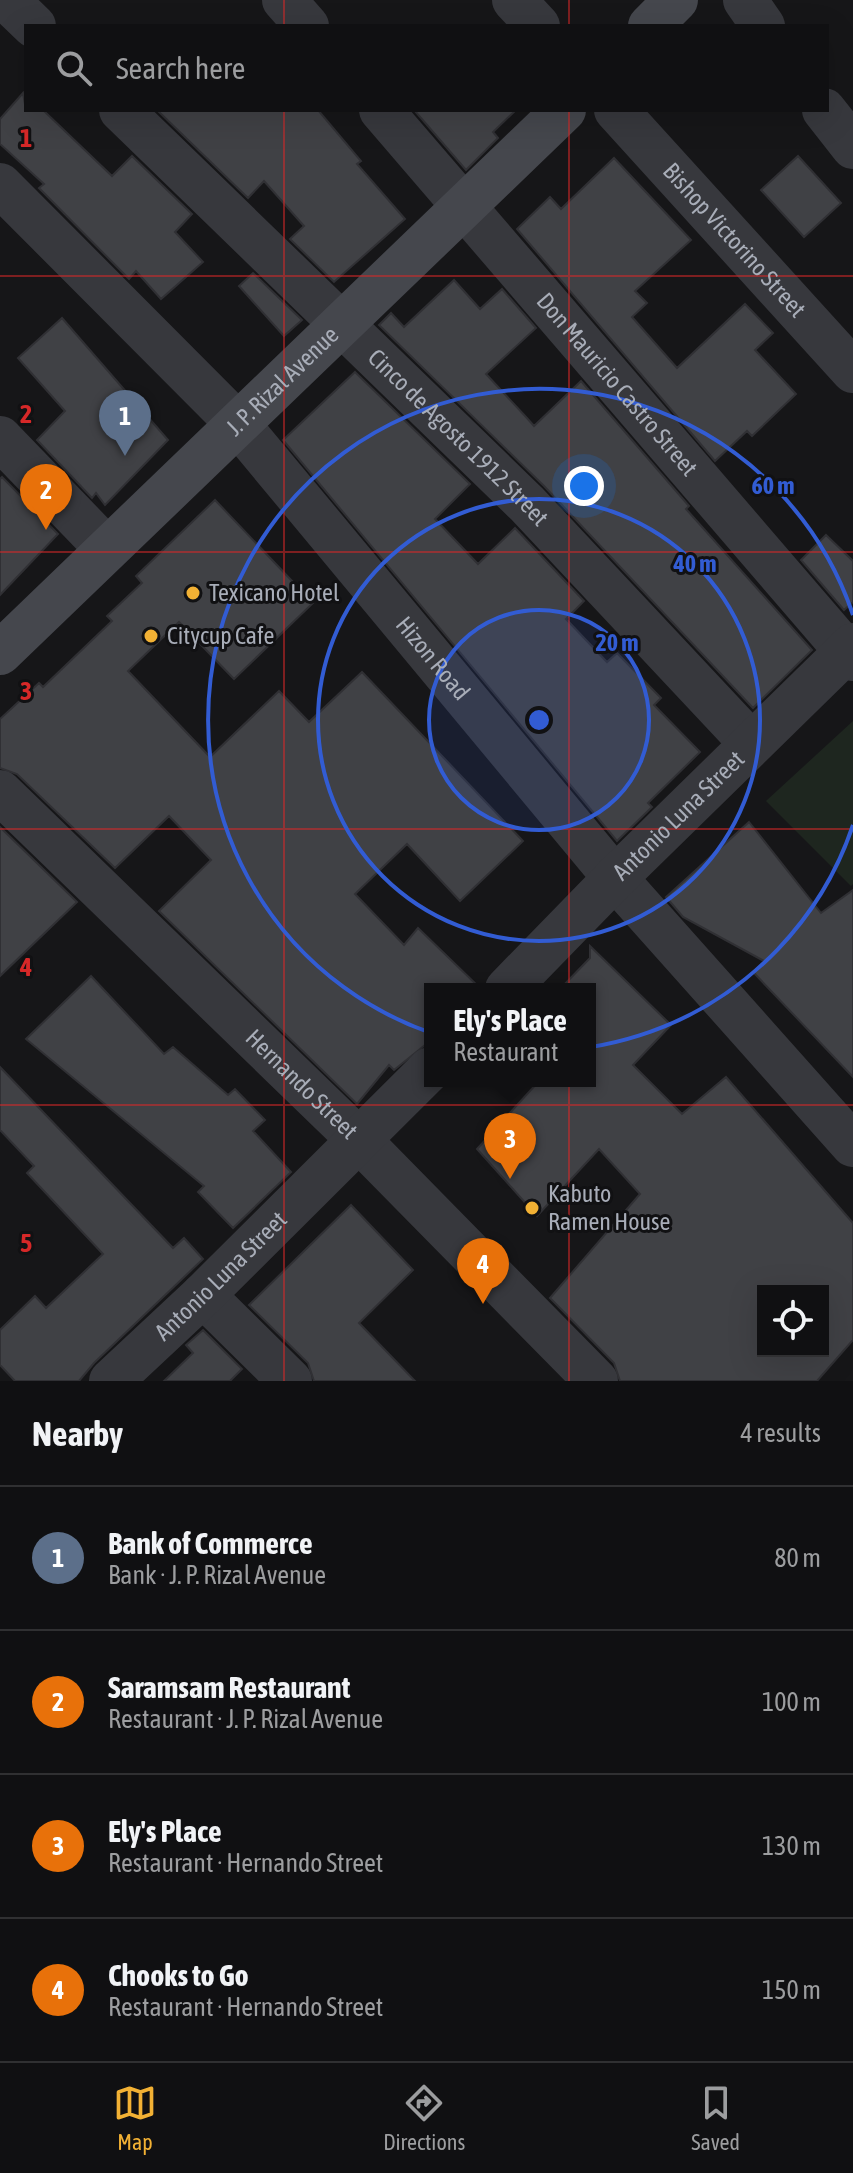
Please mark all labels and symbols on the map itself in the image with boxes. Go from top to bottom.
text: 1 [20,123,32,153]
street label: Bishop Victorino Street [658,157,812,323]
street label: Don Mauricio Castro Street [532,287,703,481]
street label: J. P. Rizal Avenue [220,321,344,441]
street label: Cinco de Agosto 1912 Street [363,343,554,531]
pin: 1 [99,390,151,456]
text: 2 [20,399,32,429]
pin: 2 [20,464,72,530]
your location [564,466,604,506]
text: 60 m [751,472,795,499]
text: 40 m [672,550,717,577]
place label: Texicano Hotel [209,579,340,606]
marker: Texicano Hotel [184,584,202,602]
street label: Hizon Road [391,611,475,705]
place label: Citycup Cafe [167,622,275,649]
marker: Citycup Cafe [142,627,160,645]
text: 20 m [595,629,639,656]
text: 3 [20,676,32,706]
centre of rings [525,706,553,734]
street label: Antonio Luna Street [607,745,750,885]
text: 4 [19,952,32,982]
street label: Hernando Street [240,1024,363,1144]
pin: 3 [484,1113,536,1179]
place label: Kabuto Ramen House [548,1180,670,1235]
marker: Kabuto Ramen House [523,1199,541,1217]
street label: Antonio Luna Street [149,1206,292,1346]
text: 5 [20,1228,32,1258]
pin: 4 [457,1238,509,1304]

